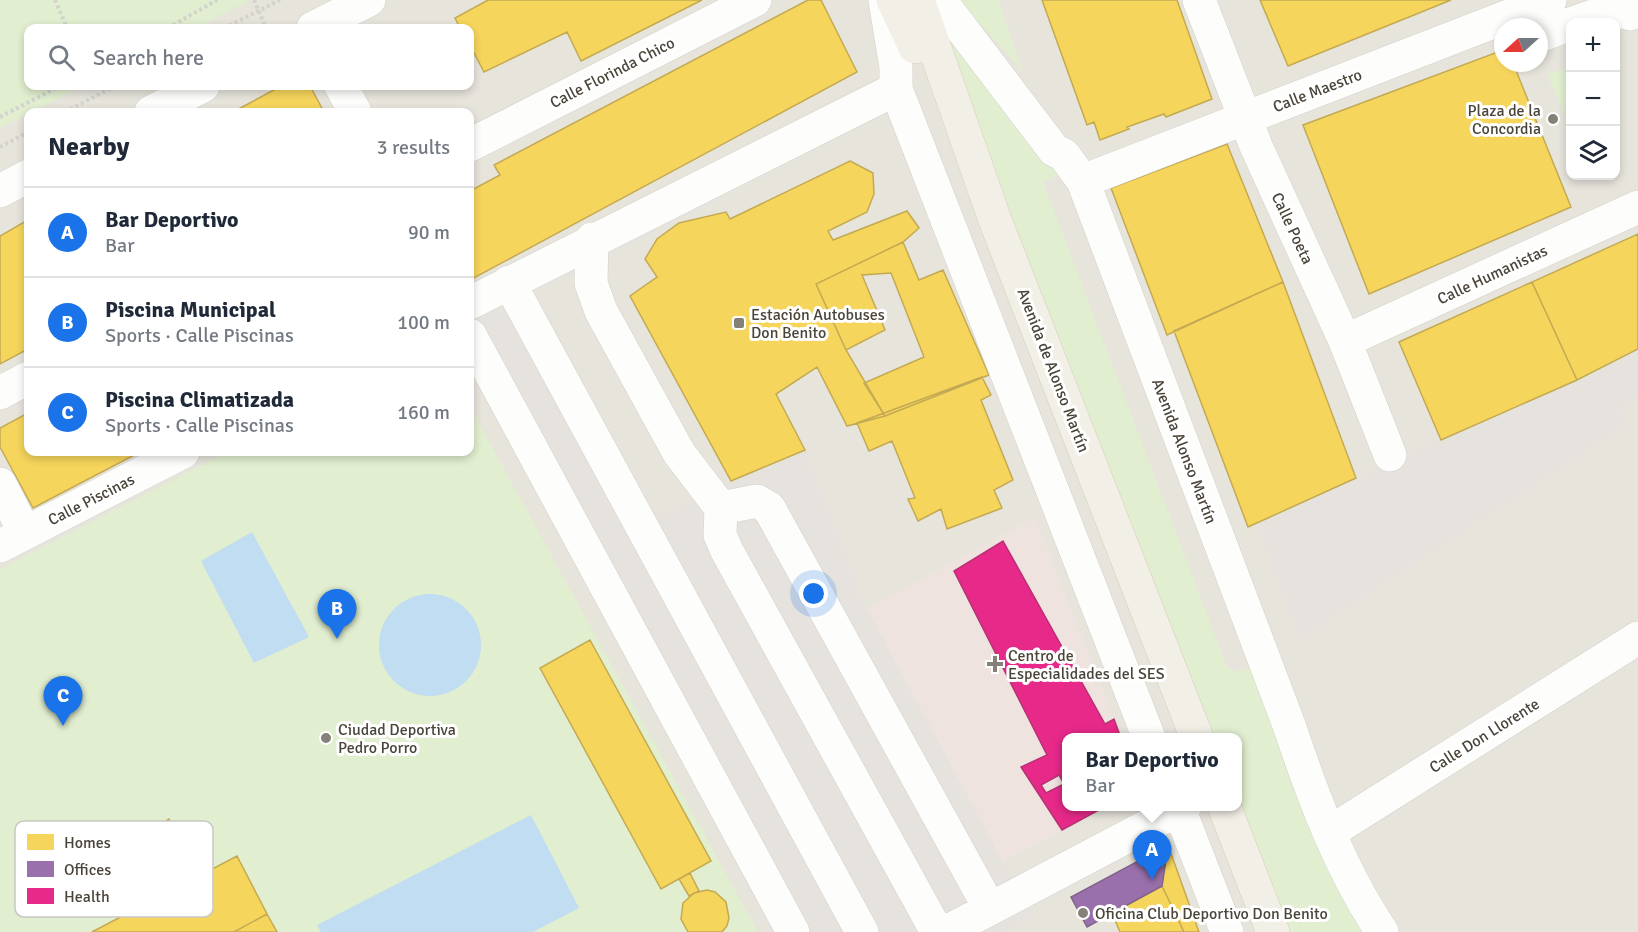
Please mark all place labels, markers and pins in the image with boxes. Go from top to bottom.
place label: Plaza de la Concordia [1467,101,1541,139]
marker: Plaza de la Concordia [1546,112,1560,126]
place label: Estación Autobuses Don Benito [751,305,885,343]
marker: Estación Autobuses Don Benito [732,316,746,330]
pin: B [318,590,356,639]
place label: Centro de Especialidades del SES [1008,646,1165,684]
marker: Centro de Especialidades del SES [986,655,1004,673]
pin: C [44,676,82,726]
place label: Ciudad Deportiva Pedro Porro [338,720,456,758]
marker: Ciudad Deportiva Pedro Porro [319,731,333,745]
pin: A [1132,830,1172,880]
place label: Oficina Club Deportivo Don Benito [1095,904,1328,924]
marker: Oficina Club Deportivo Don Benito [1076,906,1090,920]

